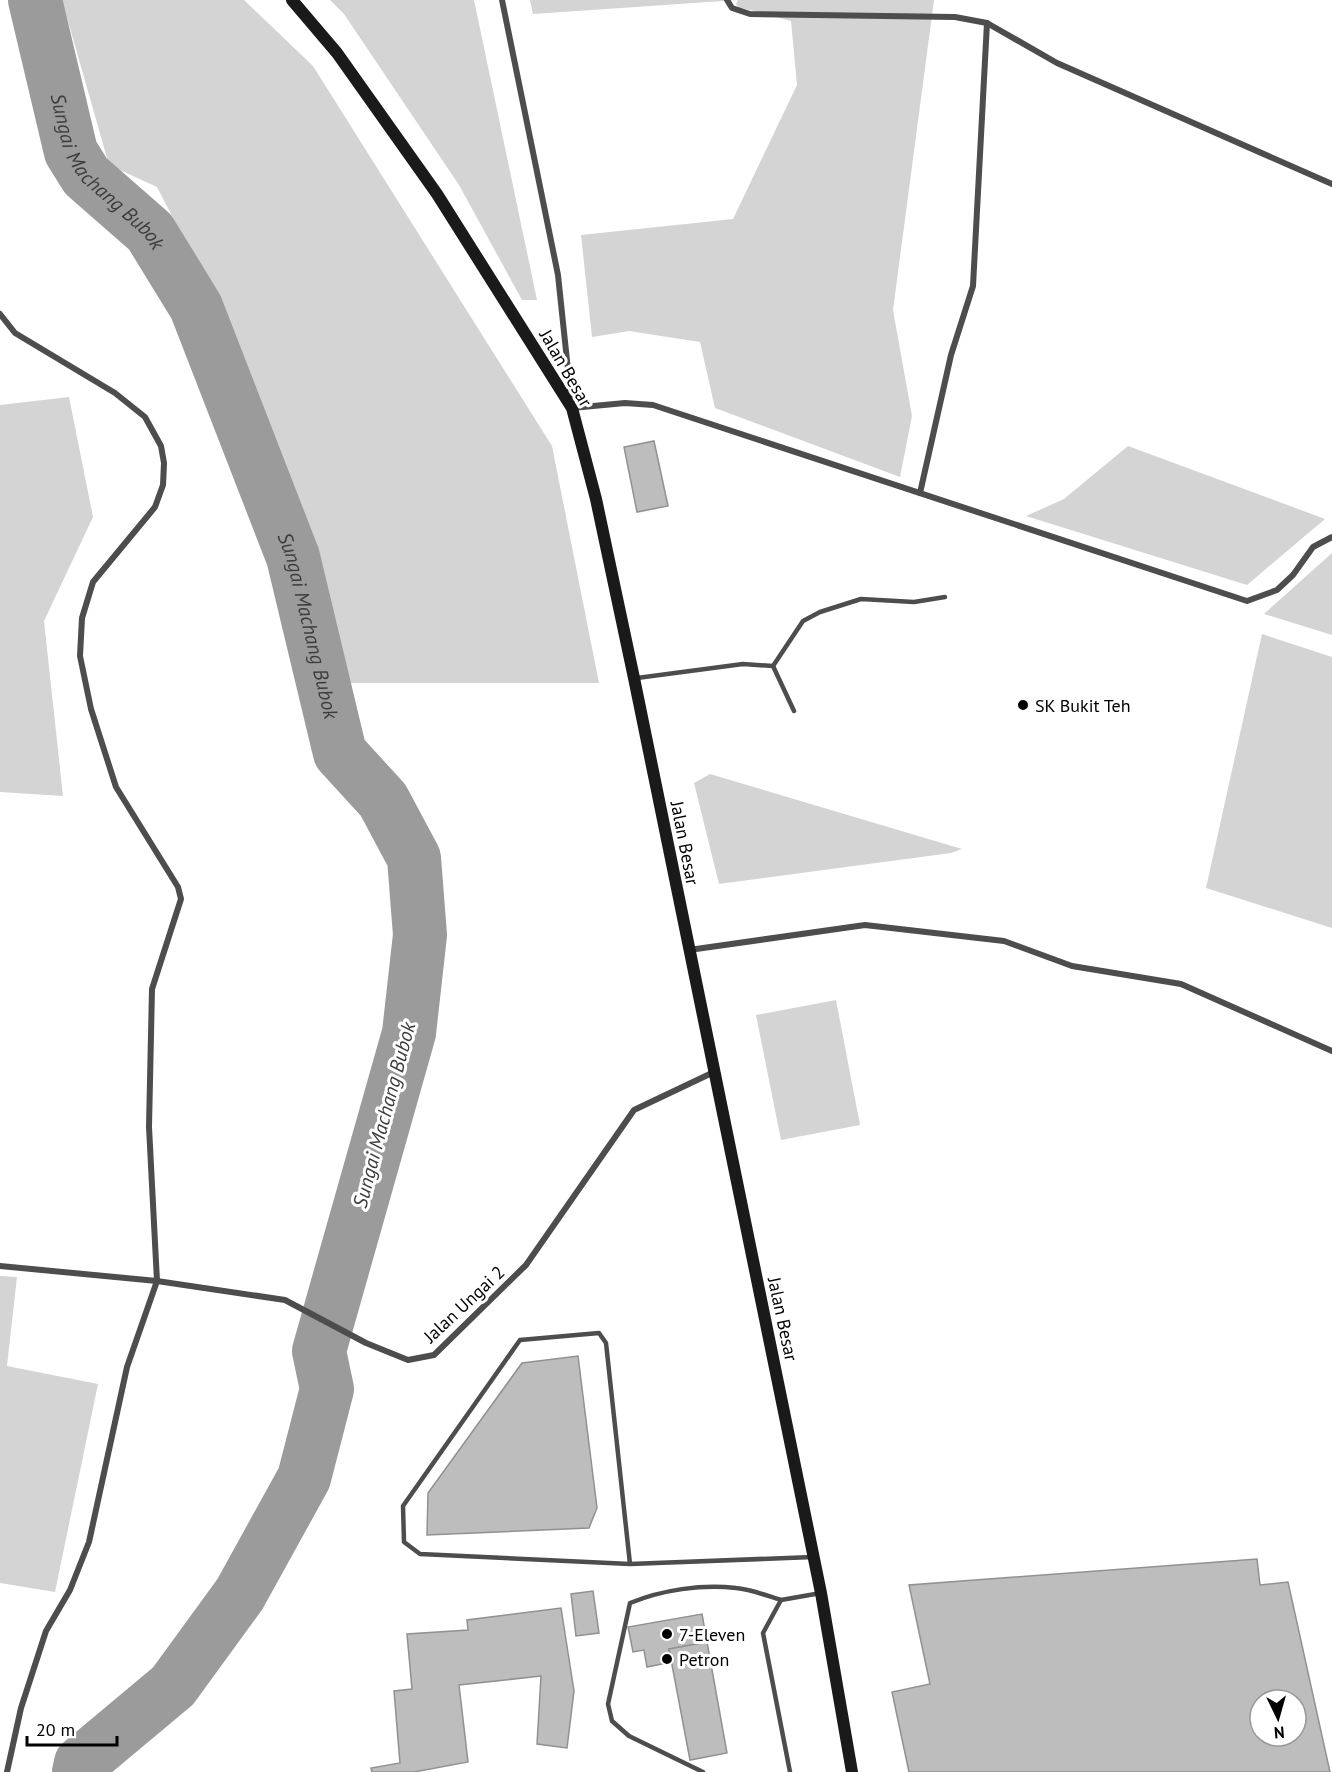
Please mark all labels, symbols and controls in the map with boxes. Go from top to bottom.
water label: Sungai Machang Bubok [45,91,171,255]
street label: Jalan Besar [534,324,597,411]
water label: Sungai Machang Bubok [272,529,345,722]
place label: SK Bukit Teh [1035,694,1131,717]
marker: SK Bukit Teh [1016,698,1030,712]
street label: Jalan Besar [665,798,704,887]
water label: Sungai Machang Bubok [347,1018,422,1211]
street label: Jalan Ungai 2 [418,1261,509,1348]
street label: Jalan Besar [763,1274,803,1363]
place label: 7-Eleven [679,1623,745,1646]
marker: 7-Eleven [660,1627,674,1641]
place label: Petron [679,1648,729,1671]
marker: Petron [660,1652,674,1666]
north arrow [1248,1688,1308,1748]
scale bar [27,1709,117,1747]
text: 20 m [36,1718,75,1741]
text: N [1273,1723,1285,1743]

